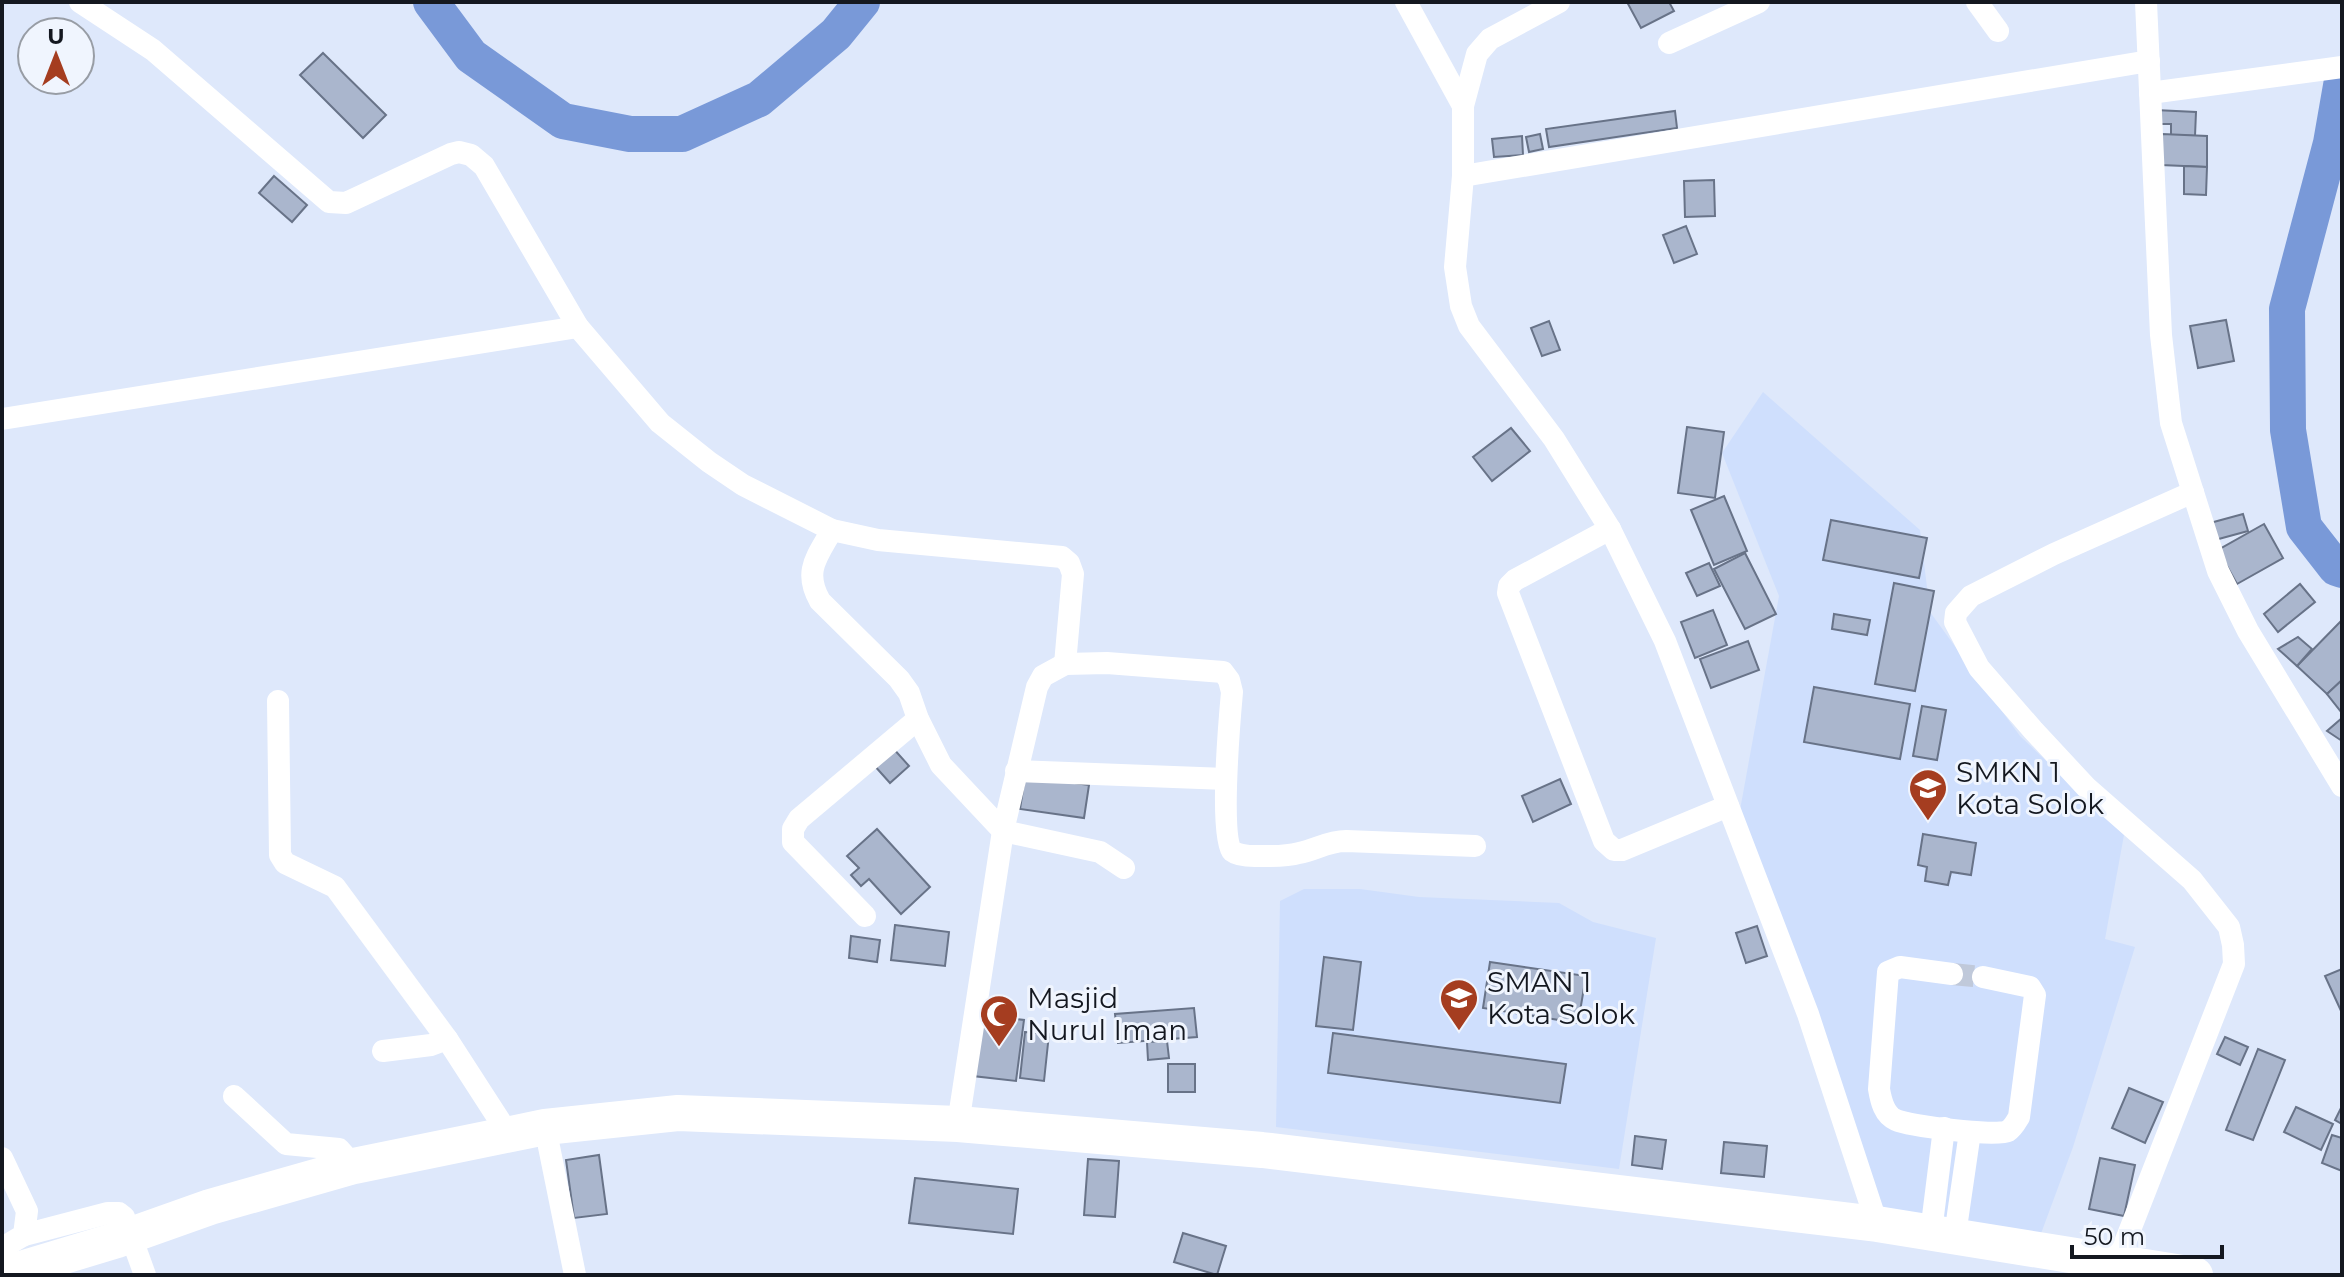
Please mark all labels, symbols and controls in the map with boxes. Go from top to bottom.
north arrow [16,16,96,96]
text: U [47,23,65,50]
place label: SMKN 1 Kota Solok [1956,755,2104,821]
school or university icon: SMKN 1 Kota Solok [1907,767,1949,822]
place label: SMAN 1 Kota Solok [1487,965,1635,1031]
school or university icon: SMAN 1 Kota Solok [1438,977,1480,1032]
place label: Masjid Nurul Iman [1027,981,1187,1047]
mosque icon: Masjid Nurul Iman [978,993,1020,1048]
scale bar [2072,1209,2222,1259]
text: 50 m [2084,1222,2145,1251]

